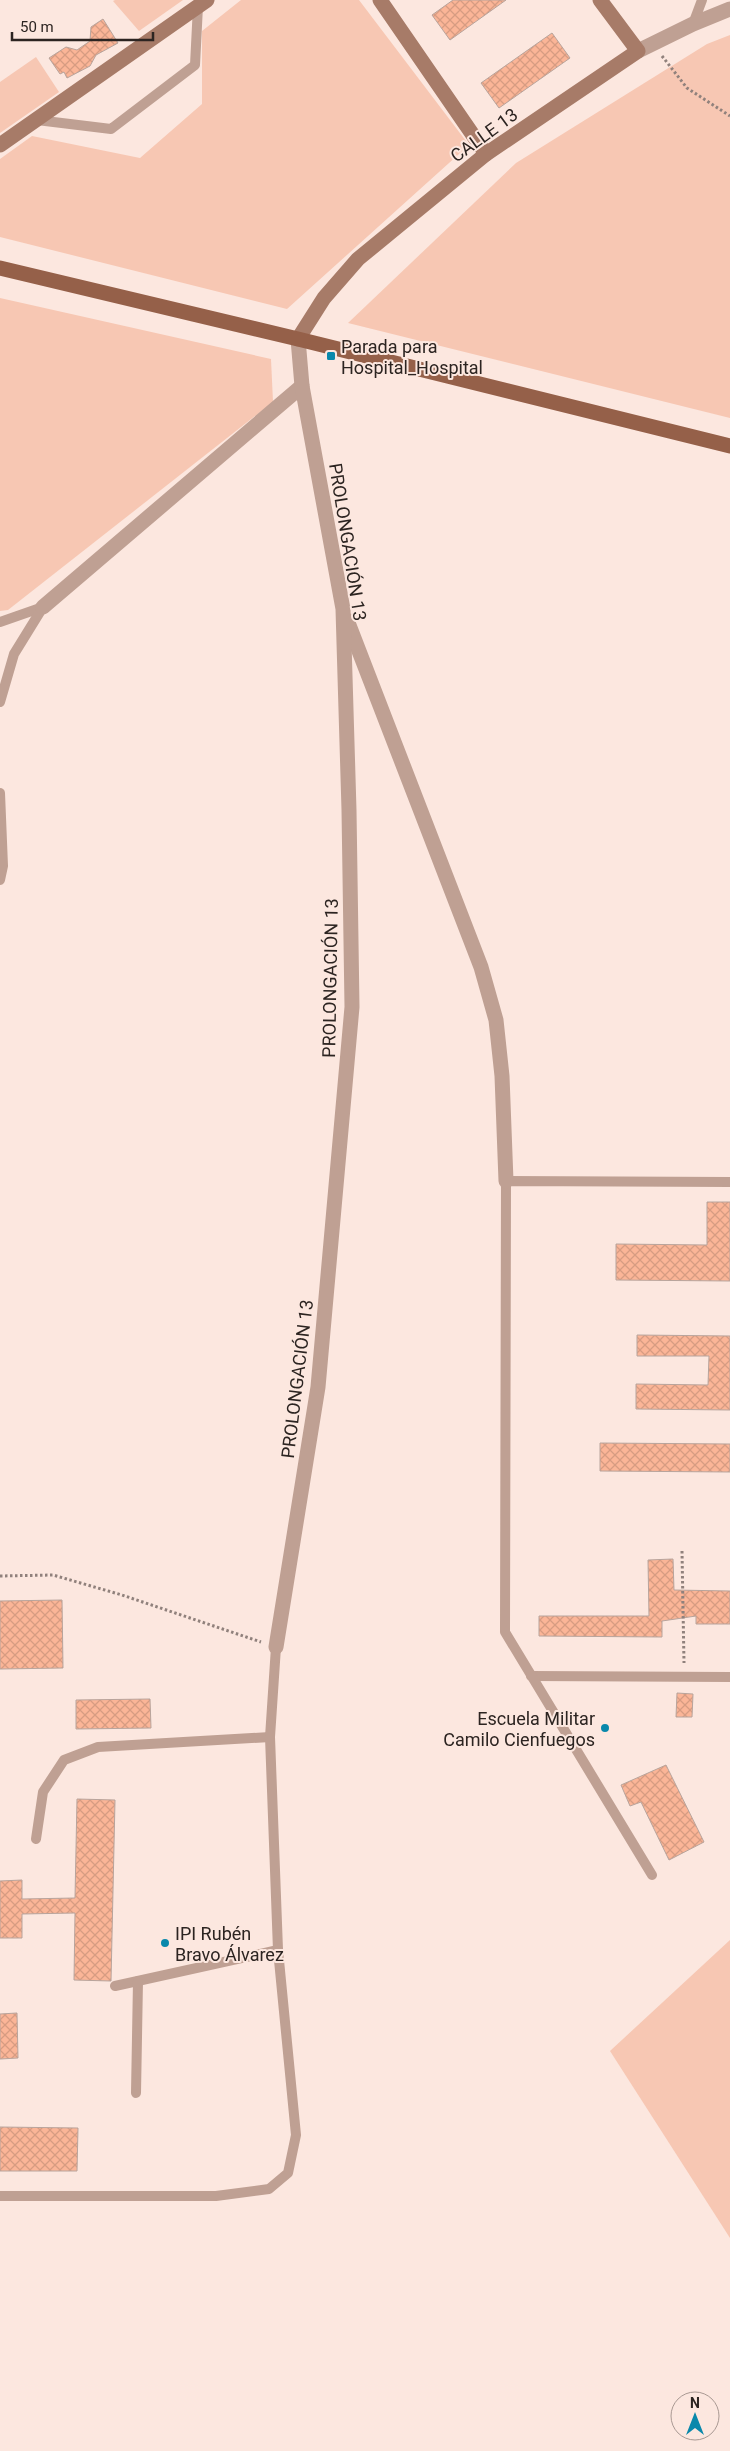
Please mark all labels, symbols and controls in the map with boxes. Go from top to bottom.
scale bar [12,10,154,42]
text: 50 m [20,18,54,36]
street label: CALLE 13 [446,104,522,166]
place label: Parada para Hospital_Hospital [341,336,483,378]
marker: Parada para Hospital_Hospital [325,350,337,362]
street label: PROLONGACIÓN 13 [325,462,371,622]
street label: PROLONGACIÓN 13 [318,898,342,1058]
street label: PROLONGACIÓN 13 [277,1299,317,1459]
place label: Escuela Militar Camilo Cienfuegos [443,1708,595,1750]
marker: Escuela Militar Camilo Cienfuegos [599,1722,611,1734]
place label: IPI Rubén Bravo Álvarez [175,1923,284,1965]
marker: IPI Rubén Bravo Álvarez [159,1937,171,1949]
north arrow [670,2391,720,2441]
text: N [690,2395,700,2411]

